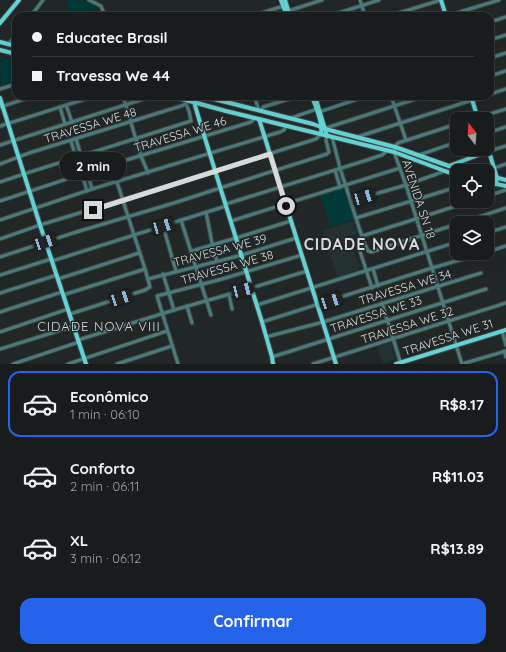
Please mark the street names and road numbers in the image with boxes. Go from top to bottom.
street label: TRAVESSA WE 48 [42,104,138,146]
street label: TRAVESSA WE 46 [132,113,228,155]
street label: AVENIDA SN 18 [399,157,439,241]
street label: TRAVESSA WE 39 [172,230,269,270]
street label: TRAVESSA WE 38 [179,247,275,287]
street label: TRAVESSA WE 34 [357,266,453,308]
street label: TRAVESSA WE 33 [328,292,424,336]
street label: TRAVESSA WE 32 [359,303,455,347]
street label: TRAVESSA WE 31 [401,315,495,359]

